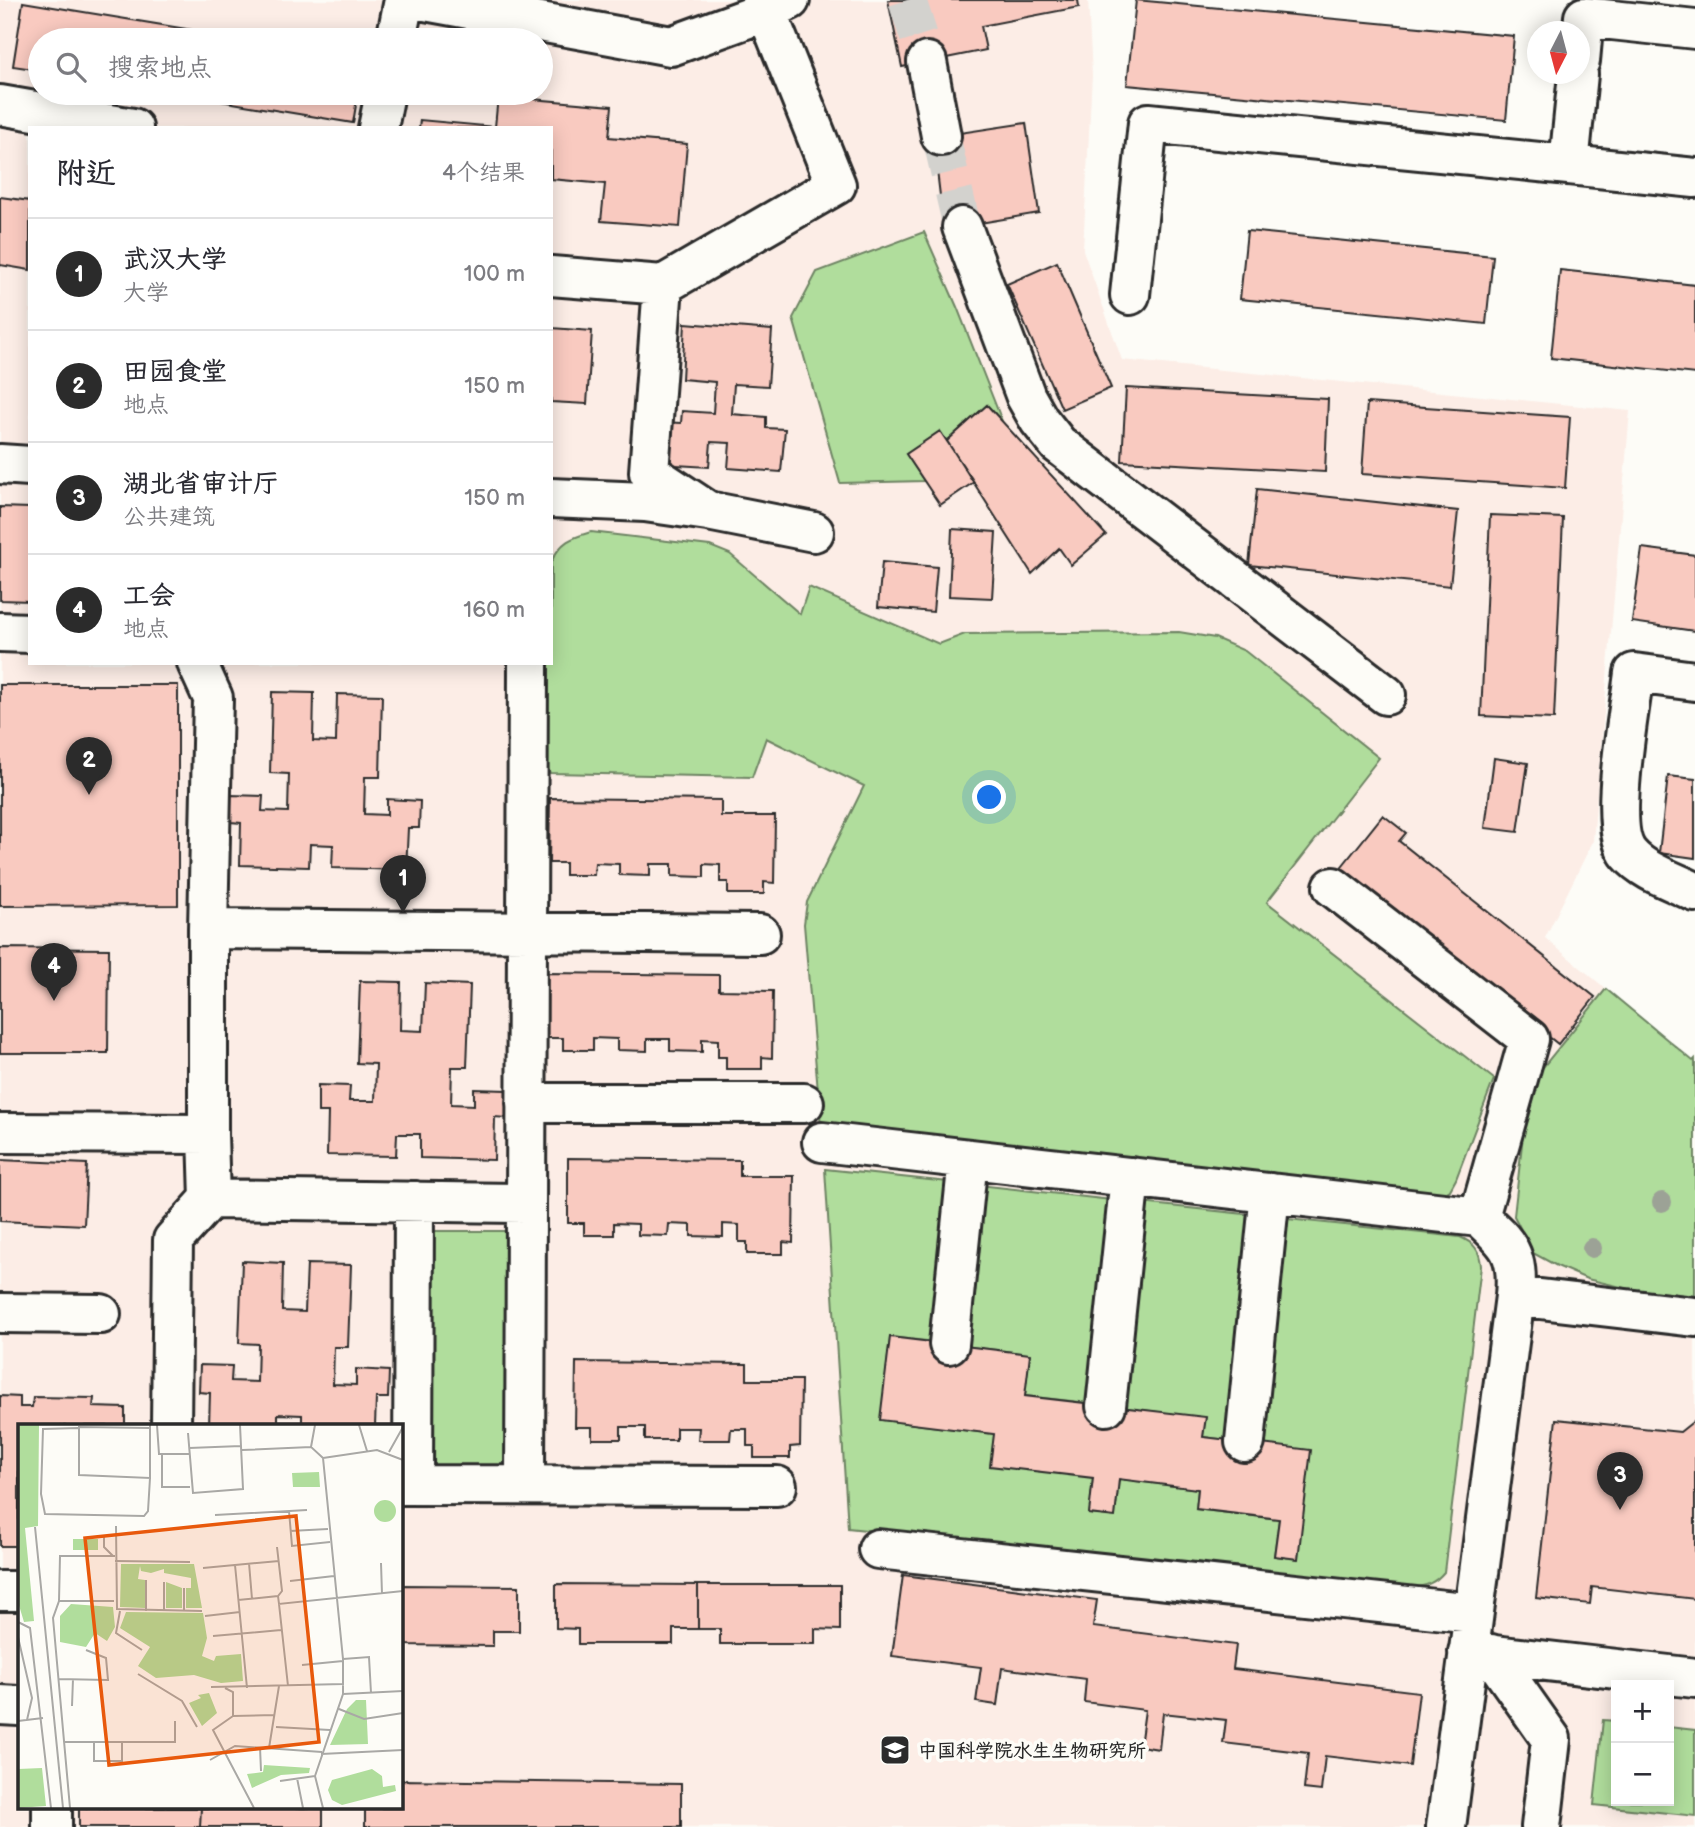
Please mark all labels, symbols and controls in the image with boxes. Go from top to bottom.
north arrow [1527,21,1590,84]
search box [28,28,553,105]
icon: search [52,48,90,86]
text: 搜索地点 [108,53,212,84]
text: 附近 [56,156,116,192]
text: 4个结果 [442,159,525,187]
text: 武汉大学 [123,245,227,276]
text: 1 [74,260,84,288]
text: 100 m [464,260,525,288]
text: 大学 [123,279,169,307]
text: 田园食堂 [123,357,227,388]
text: 2 [72,372,86,400]
text: 150 m [464,372,525,400]
text: 地点 [123,391,169,419]
text: 湖北省审计厅 [123,469,279,500]
text: 3 [72,484,86,512]
text: 150 m [464,484,525,512]
text: 公共建筑 [123,503,215,531]
text: 工会 [123,581,175,612]
text: 4 [72,596,86,624]
text: 160 m [463,596,525,624]
text: 地点 [123,615,169,643]
pin: 2 [66,737,112,795]
your location [972,780,1006,814]
pin: 1 [380,855,426,913]
pin: 4 [31,943,77,1001]
inset map [18,1424,402,1810]
pin: 3 [1597,1452,1643,1510]
map controls [1611,1680,1674,1806]
button: + [1611,1680,1674,1743]
school or university icon: 中国科学院水生生物研究所 [878,1733,912,1767]
place label: 中国科学院水生生物研究所 [918,1740,1146,1763]
button: − [1611,1743,1674,1806]

